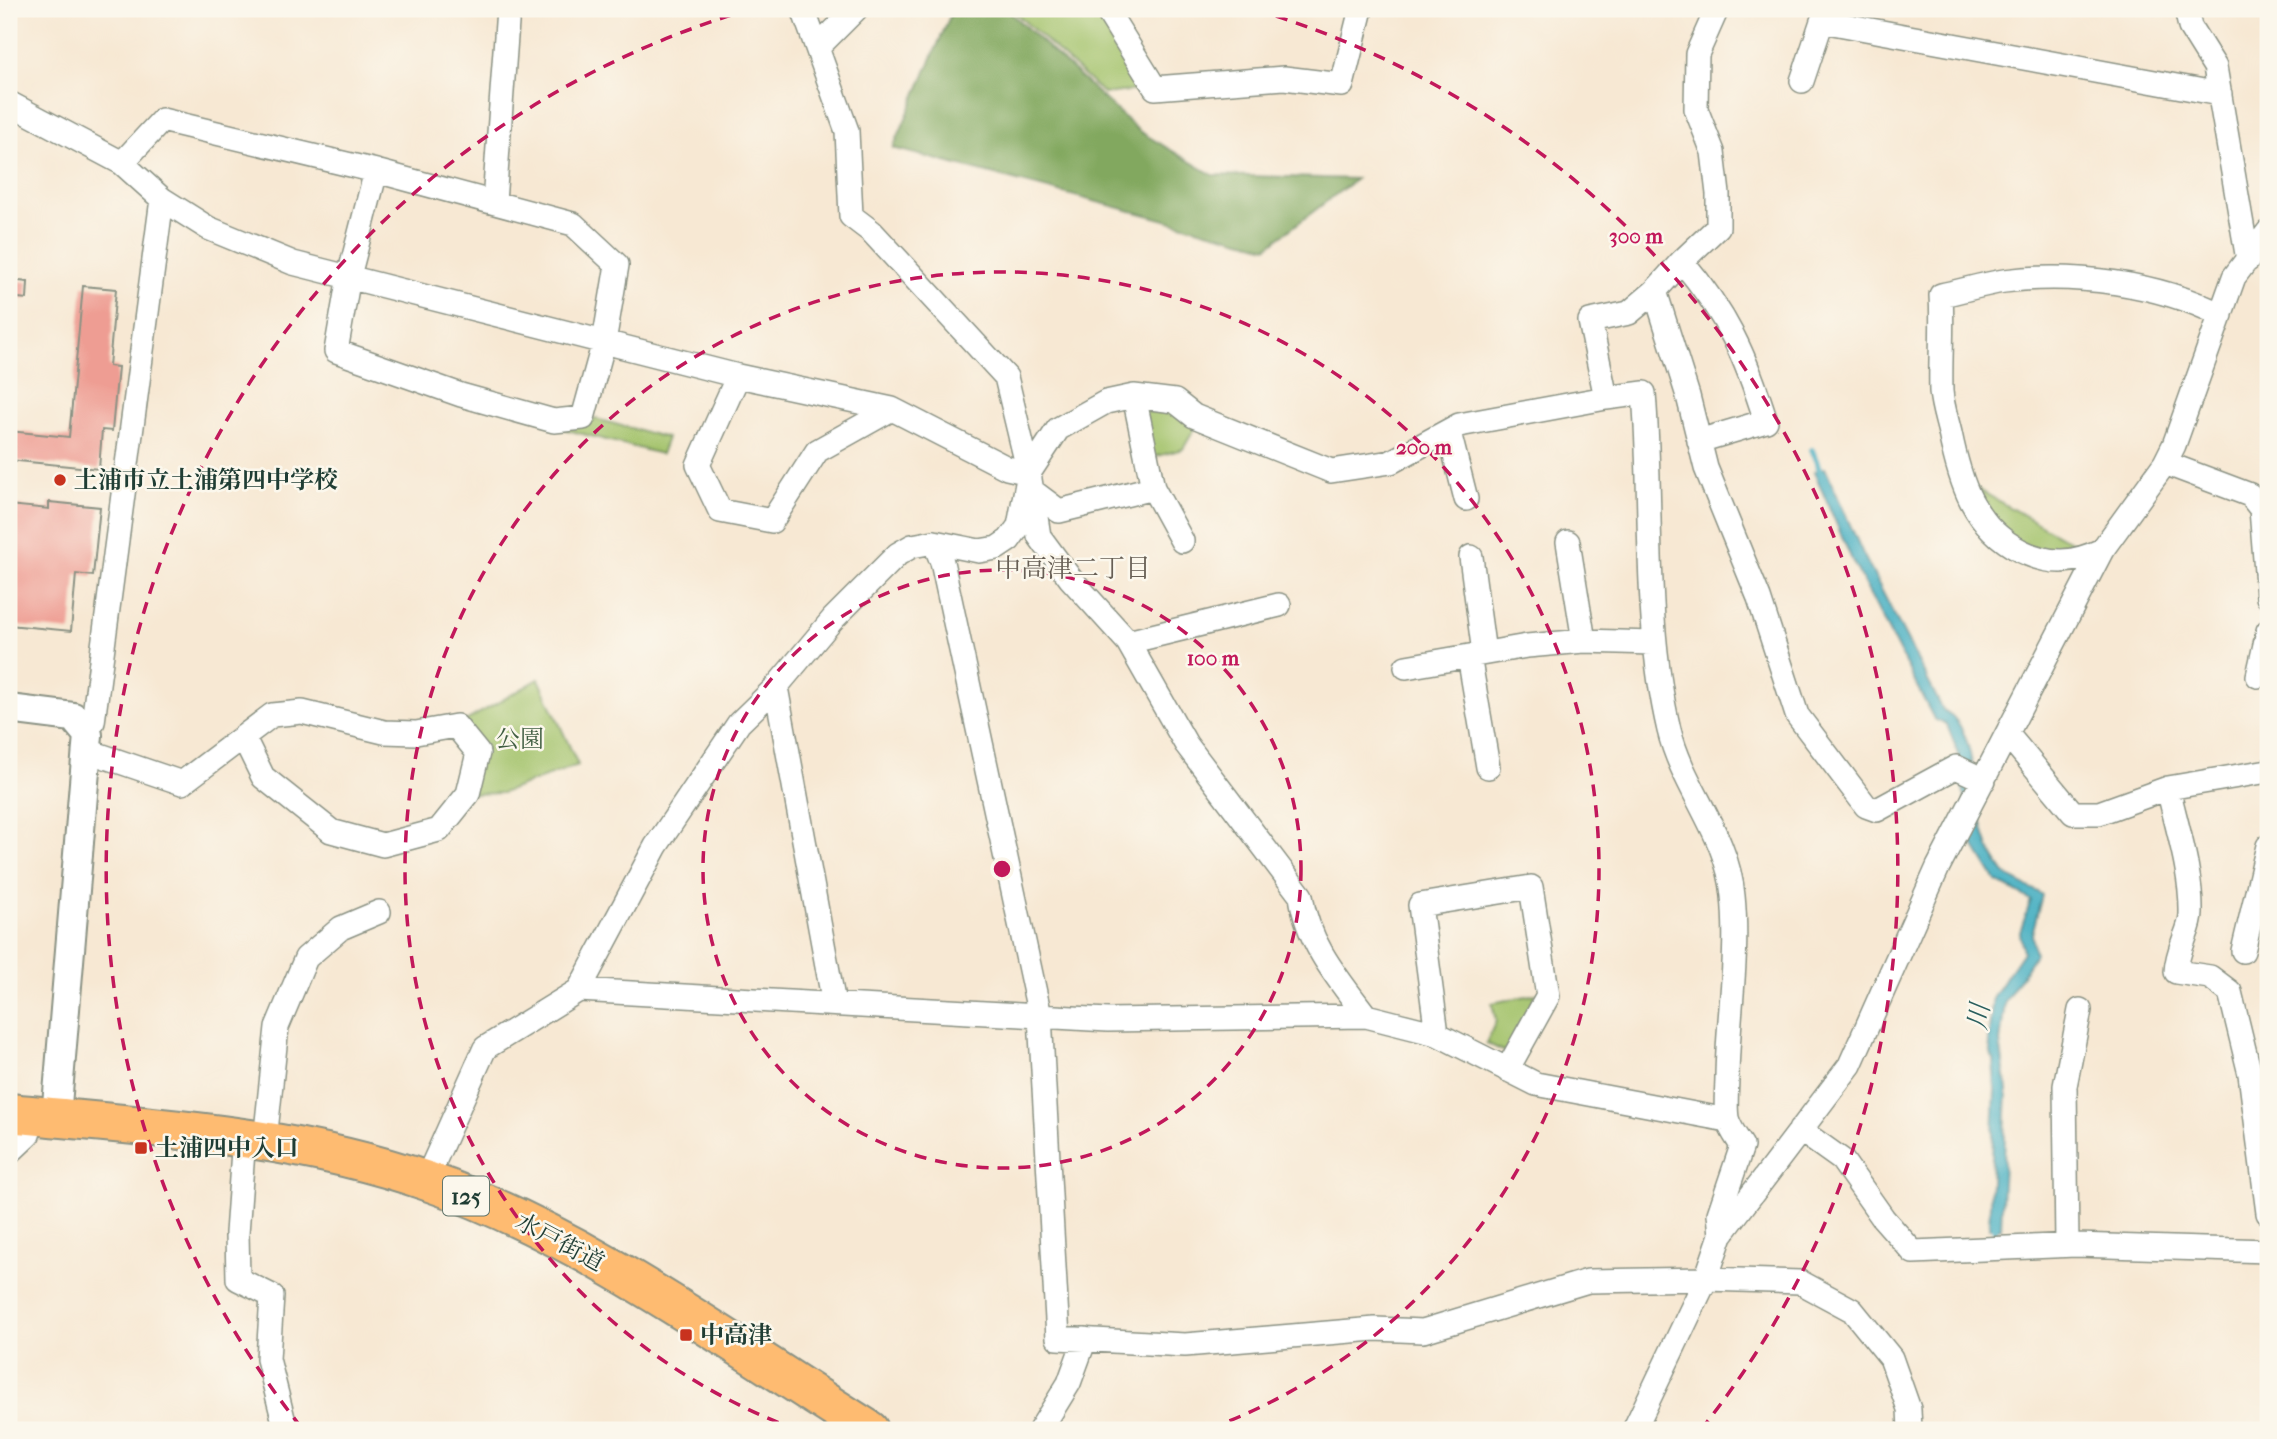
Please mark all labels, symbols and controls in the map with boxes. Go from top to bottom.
text: 300 m [1609,224,1663,248]
text: 200 m [1396,435,1453,459]
place label: 土浦市立土浦第四中学校 [74,466,338,494]
marker: 土浦市立土浦第四中学校 [52,472,68,488]
district label: 中高津二丁目 [995,553,1151,584]
text: 100 m [1187,646,1240,670]
park label: 公園 [496,725,544,753]
centre of rings [990,857,1014,881]
water label: 川 [1962,999,1997,1032]
place label: 土浦四中入口 [155,1134,299,1162]
marker: 土浦四中入口 [133,1140,149,1156]
road number: 125 [443,1176,489,1216]
street label: 水戸街道 [511,1207,609,1277]
place label: 中高津 [700,1321,772,1349]
marker: 中高津 [678,1327,694,1343]

